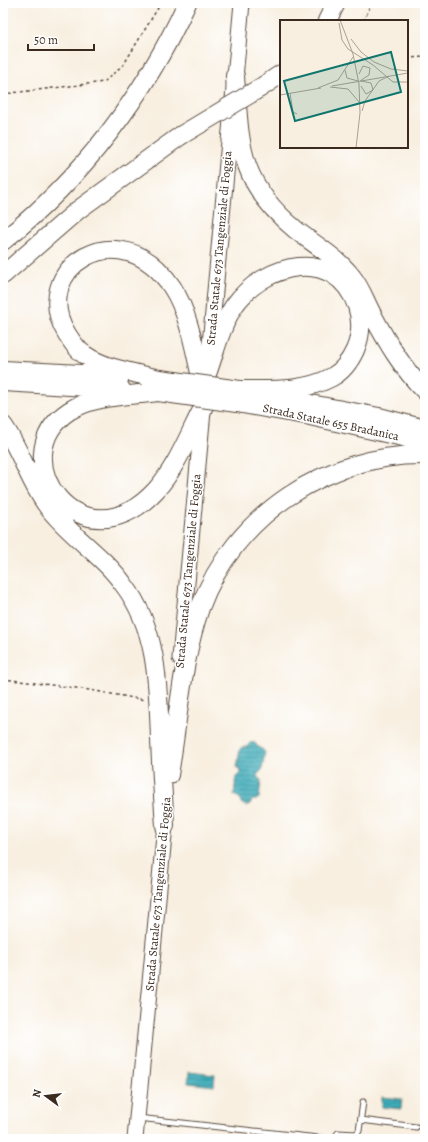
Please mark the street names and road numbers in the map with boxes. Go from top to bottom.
street label: Strada Statale 673 Tangenziale di Foggia [203,150,235,346]
street label: Strada Statale 655 Bradanica [261,400,401,444]
street label: Strada Statale 673 Tangenziale di Foggia [172,473,204,669]
street label: Strada Statale 673 Tangenziale di Foggia [142,796,174,992]

